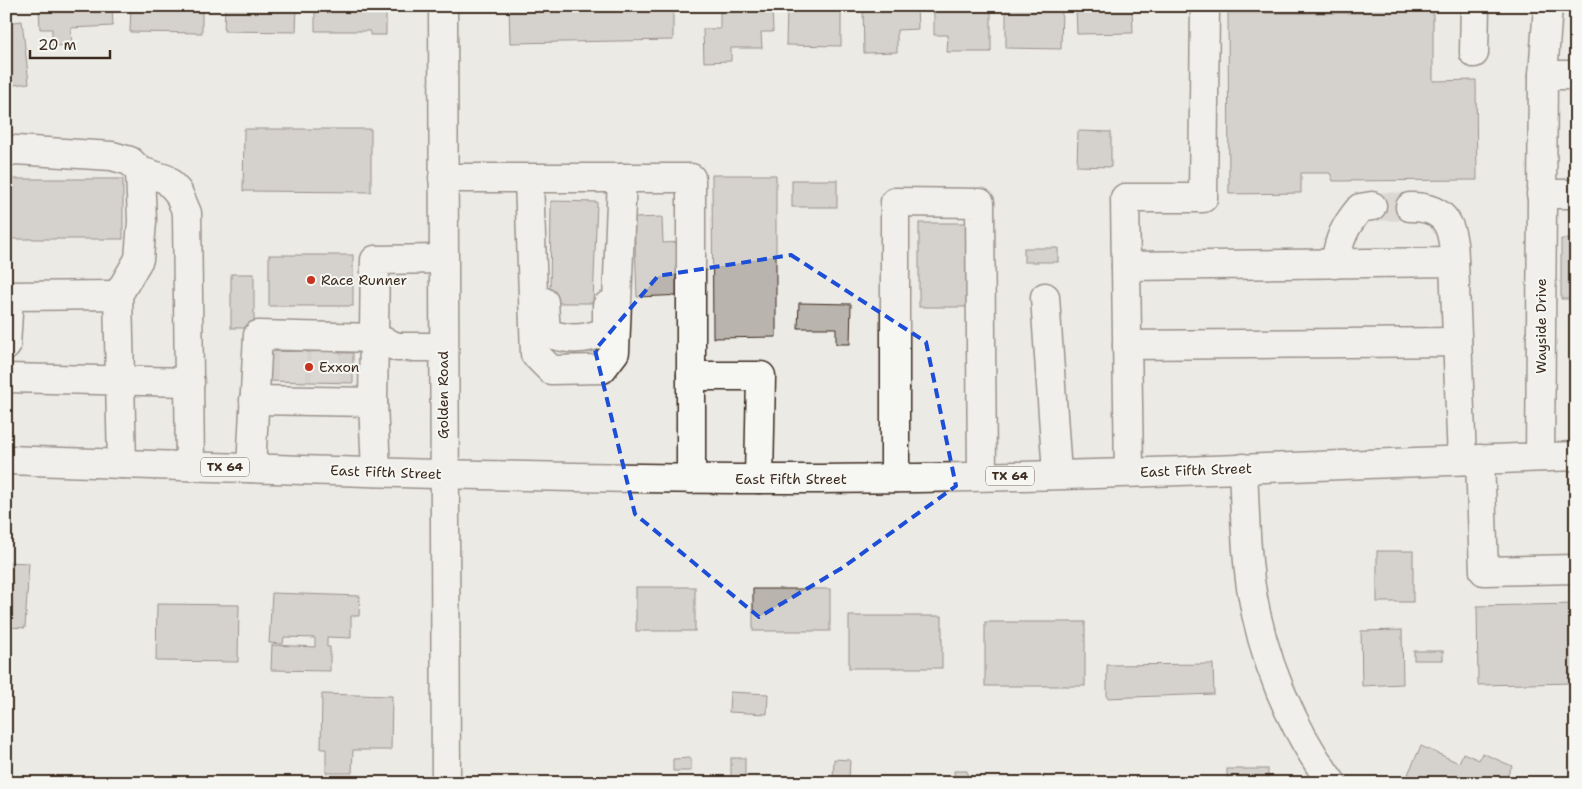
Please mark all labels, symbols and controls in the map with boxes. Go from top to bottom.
scale bar [30,28,110,60]
text: 20 m [38,35,77,55]
place label: Race Runner [321,271,408,289]
marker: Race Runner [305,274,317,286]
street label: Wayside Drive [1532,278,1550,374]
street label: Golden Road [434,351,452,439]
place label: Exxon [319,358,360,376]
marker: Exxon [303,361,315,373]
road number: TX 64 [201,458,249,477]
street label: East Fifth Street [1140,459,1252,481]
street label: East Fifth Street [330,461,442,483]
road number: TX 64 [986,466,1034,486]
street label: East Fifth Street [735,470,847,488]

